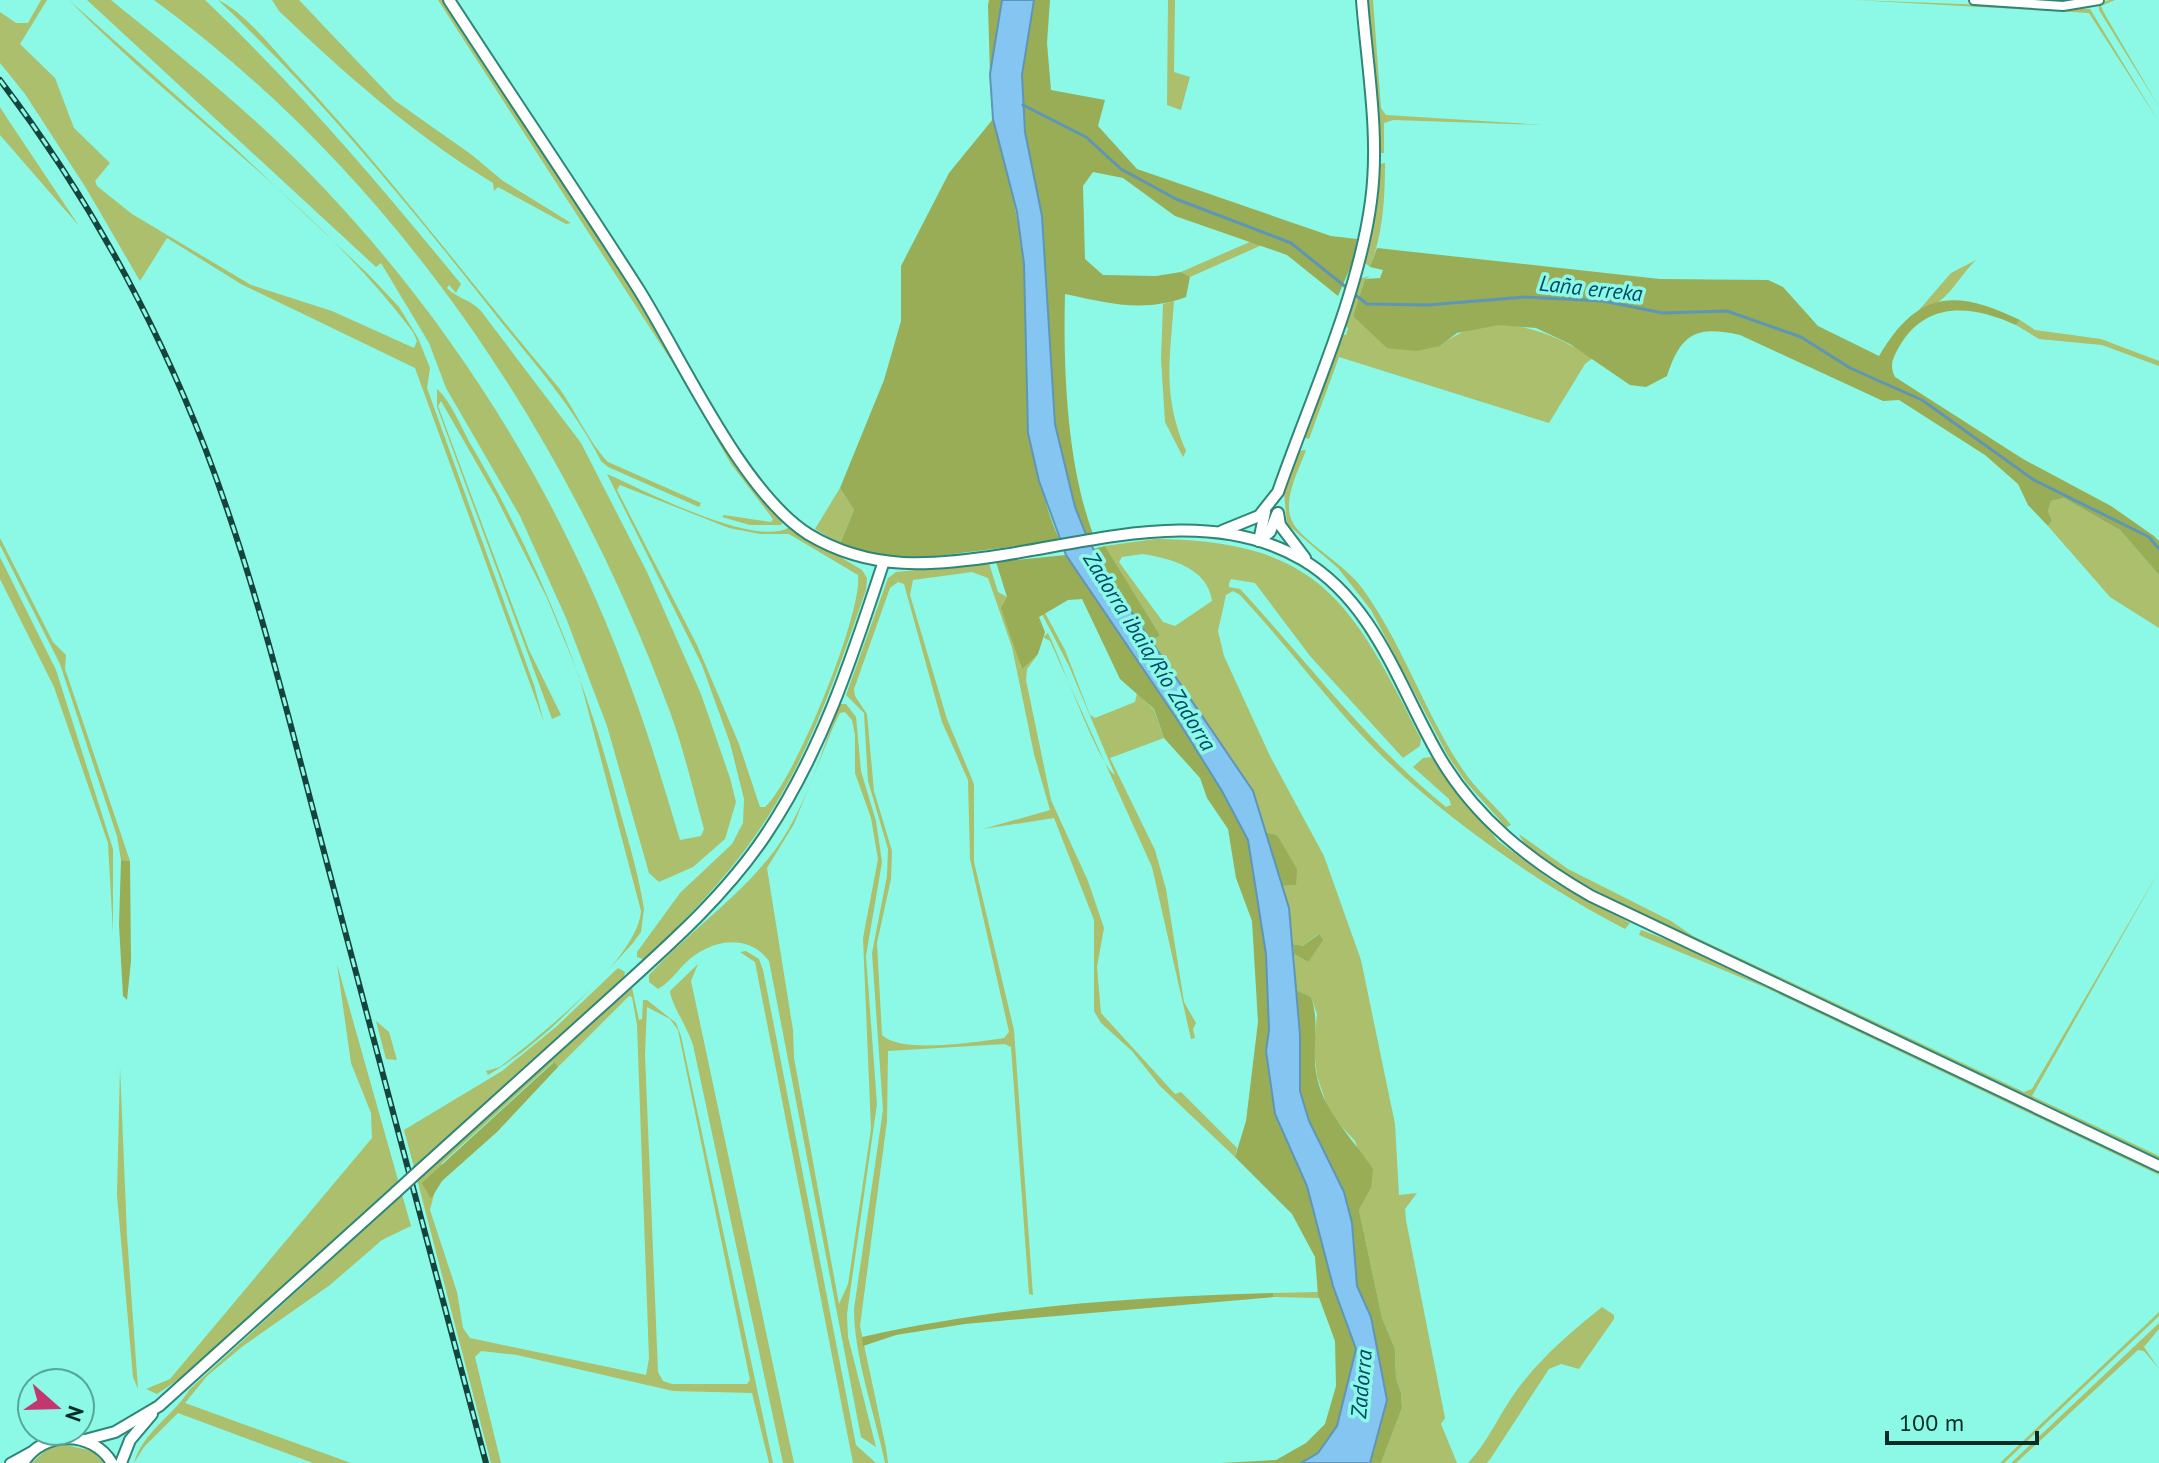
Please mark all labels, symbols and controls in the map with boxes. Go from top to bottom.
water label: Laña erreka [1538,269,1644,307]
water label: Zadorra ibaia/Río Zadorra [1077,545,1223,756]
water label: Zadorra [1344,1348,1378,1421]
north arrow [16,1367,96,1447]
scale bar [1887,1395,2037,1445]
text: N [59,1402,90,1425]
text: 100 m [1899,1407,1964,1438]

